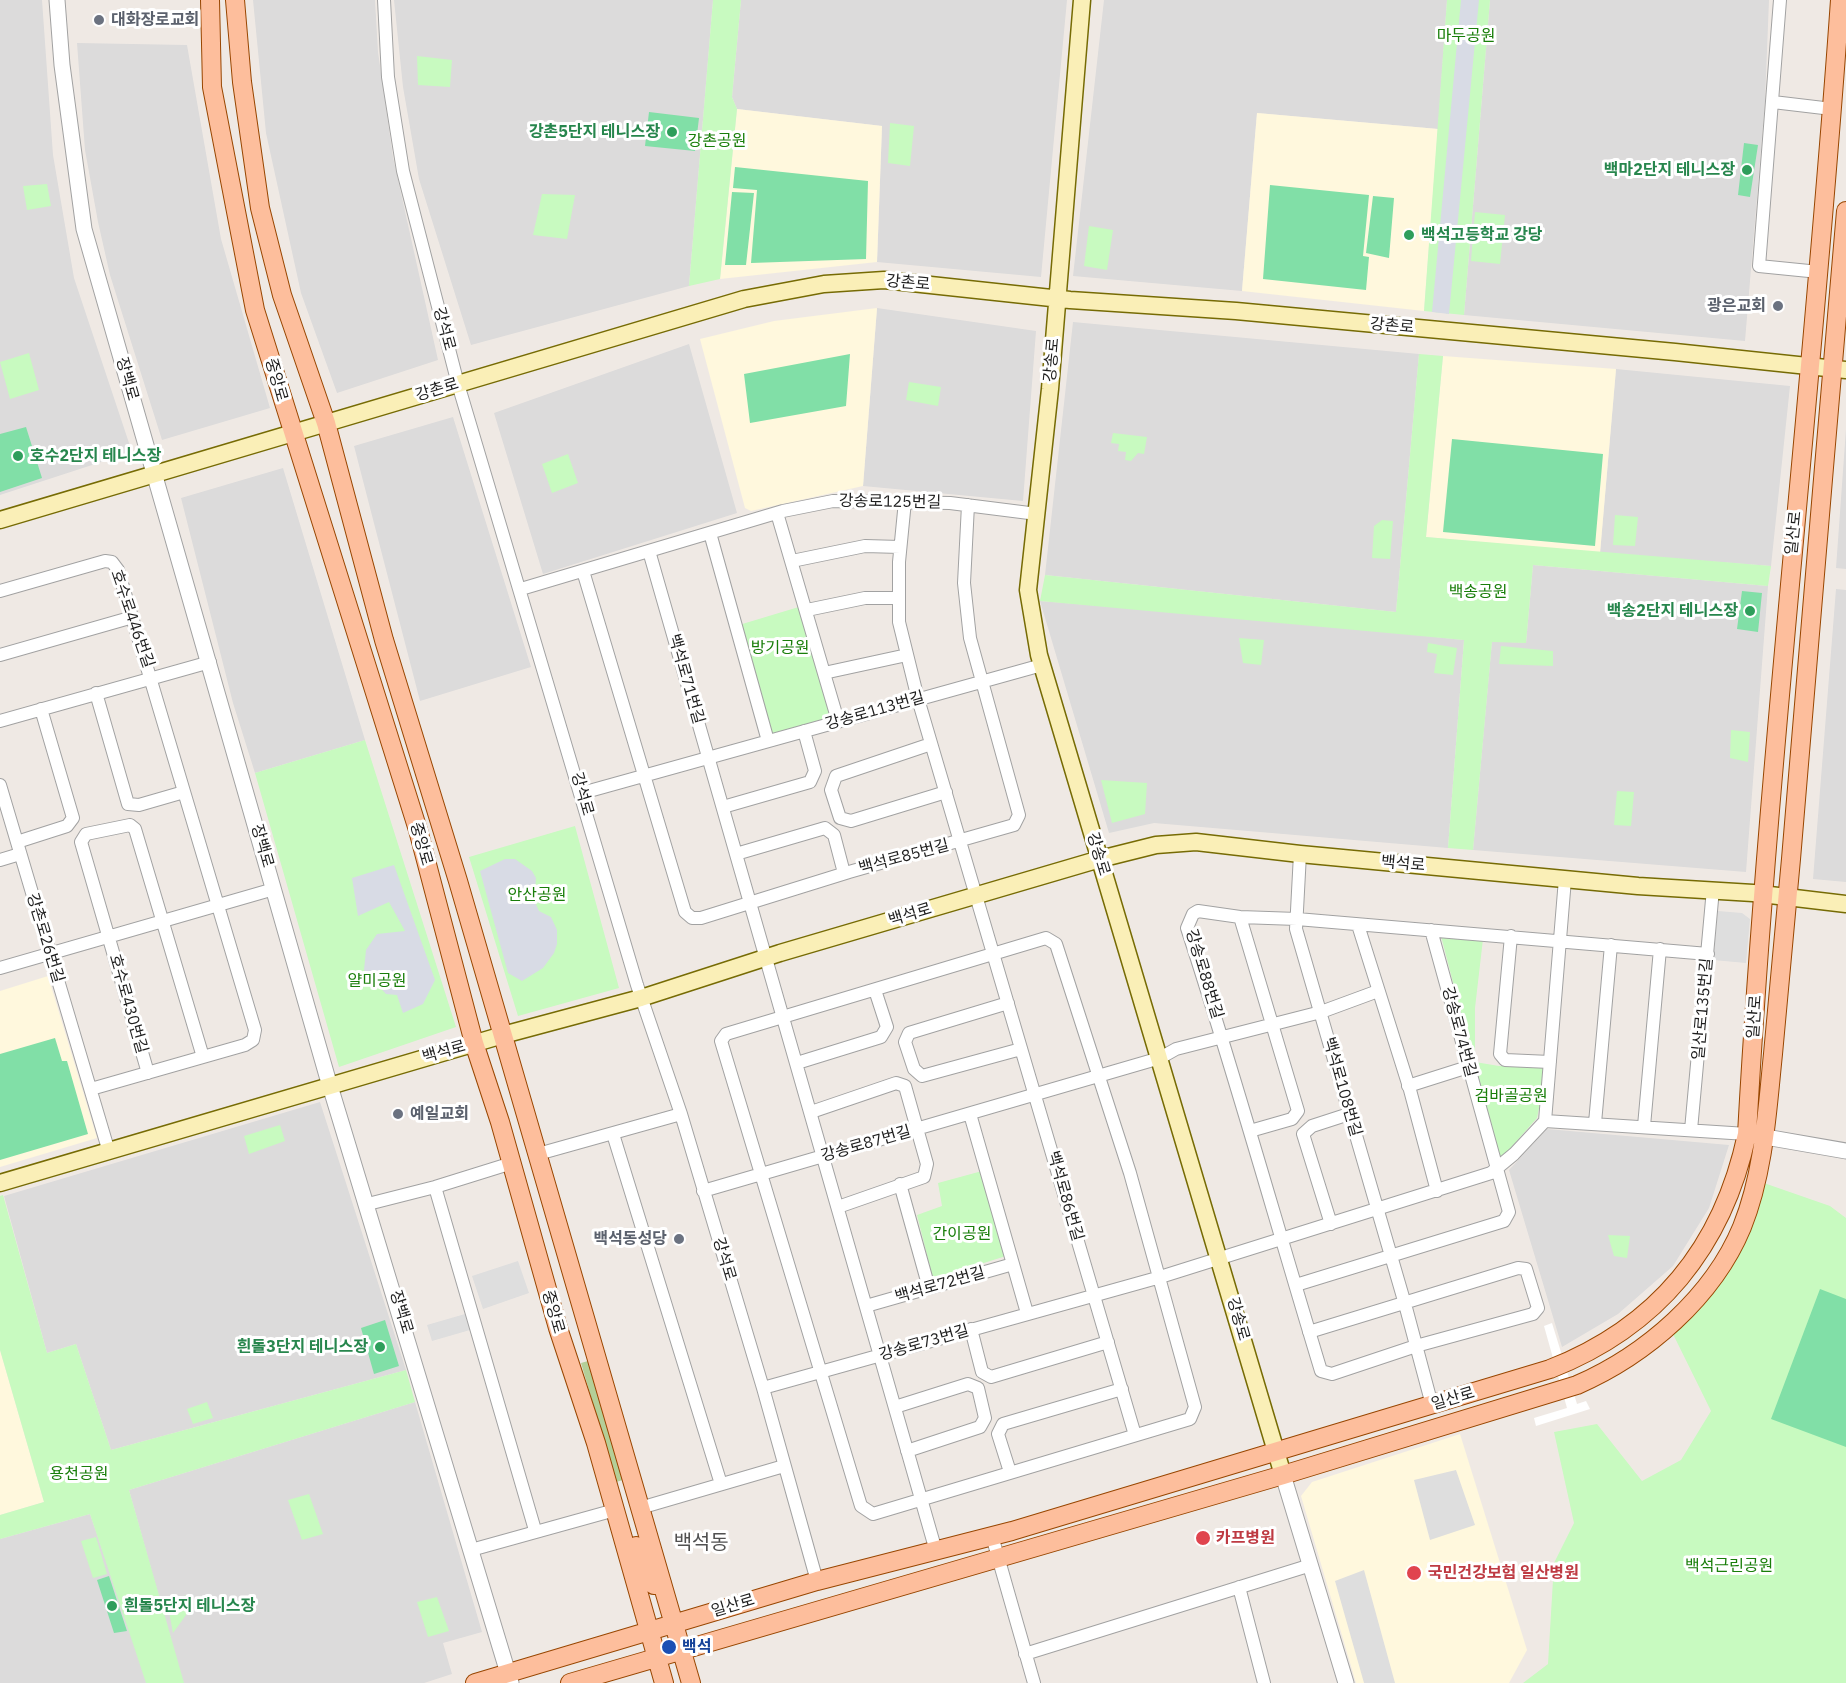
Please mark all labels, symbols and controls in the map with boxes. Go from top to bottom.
place label: 대화장로교회 [111,10,199,30]
marker: 대화장로교회 [92,13,106,27]
park label: 마두공원 [1437,26,1495,46]
place label: 강촌5단지 테니스장 [529,122,660,142]
marker: 강촌5단지 테니스장 [665,125,679,139]
park label: 강촌공원 [688,131,746,151]
place label: 백마2단지 테니스장 [1604,160,1735,180]
marker: 백마2단지 테니스장 [1740,163,1754,177]
place label: 백석고등학교 강당 [1421,225,1543,245]
marker: 백석고등학교 강당 [1402,228,1416,242]
street label: 강촌로 [885,272,931,294]
place label: 광은교회 [1707,296,1766,316]
marker: 광은교회 [1771,299,1785,313]
street label: 강석로 [429,305,459,353]
street label: 강촌로 [1369,315,1415,337]
street label: 강송로 [1041,337,1063,383]
street label: 장백로 [112,355,142,403]
street label: 중앙로 [261,356,291,404]
street label: 강촌로 [413,374,461,406]
place label: 호수2단지 테니스장 [30,446,161,466]
marker: 호수2단지 테니스장 [11,449,25,463]
street label: 강송로125번길 [839,492,941,512]
street label: 일산로 [1782,510,1806,556]
street label: 호수로446번길 [106,567,158,671]
park label: 백송공원 [1449,582,1507,602]
place label: 백송2단지 테니스장 [1607,601,1738,621]
marker: 백송2단지 테니스장 [1743,604,1757,618]
street label: 백석로71번길 [664,632,708,726]
park label: 방기공원 [751,638,809,658]
street label: 강송로113번길 [823,688,927,734]
street label: 강석로 [567,770,597,818]
street label: 중앙로 [406,820,436,868]
street label: 장백로 [247,822,277,870]
street label: 강송로 [1082,830,1114,878]
street label: 백석로85번길 [857,836,951,878]
street label: 백석로 [1380,853,1426,875]
park label: 안산공원 [508,885,566,905]
street label: 강촌로26번길 [22,891,68,985]
street label: 백석로 [886,899,934,931]
street label: 강송로88번길 [1181,927,1227,1021]
street label: 호수로430번길 [105,952,151,1056]
street label: 일산로135번길 [1689,957,1717,1061]
park label: 얄미공원 [348,971,406,991]
street label: 강송로74번길 [1438,985,1480,1079]
street label: 일산로 [1744,994,1766,1040]
street label: 백석로108번길 [1319,1035,1365,1139]
street label: 백석로 [420,1037,468,1067]
park label: 검바골공원 [1474,1086,1548,1106]
place label: 예일교회 [410,1104,469,1124]
marker: 예일교회 [391,1107,405,1121]
street label: 강송로87번길 [819,1122,913,1166]
street label: 백석로86번길 [1043,1149,1087,1243]
park label: 간이공원 [933,1224,991,1244]
place label: 백석동성당 [593,1229,667,1249]
marker: 백석동성당 [672,1232,686,1246]
street label: 강석로 [708,1235,740,1283]
street label: 백석로72번길 [893,1263,987,1307]
street label: 장백로 [385,1288,417,1336]
street label: 중앙로 [538,1288,568,1336]
street label: 강송로 [1223,1295,1253,1343]
street label: 강송로73번길 [877,1321,971,1365]
place label: 흰돌3단지 테니스장 [237,1337,368,1357]
marker: 흰돌3단지 테니스장 [373,1340,387,1354]
street label: 일산로 [1429,1383,1477,1415]
park label: 용천공원 [50,1464,108,1484]
place label: 카프병원 [1216,1528,1275,1548]
marker: 카프병원 [1194,1529,1212,1547]
district label: 백석동 [673,1531,729,1555]
park label: 백석근린공원 [1685,1556,1773,1576]
place label: 국민건강보험 일산병원 [1428,1563,1579,1583]
marker: 국민건강보험 일산병원 [1405,1564,1423,1582]
street label: 일산로 [709,1590,757,1622]
place label: 흰돌5단지 테니스장 [124,1596,255,1616]
marker: 흰돌5단지 테니스장 [105,1599,119,1613]
place label: 백석 [682,1637,711,1657]
marker: 백석 [660,1638,678,1656]

